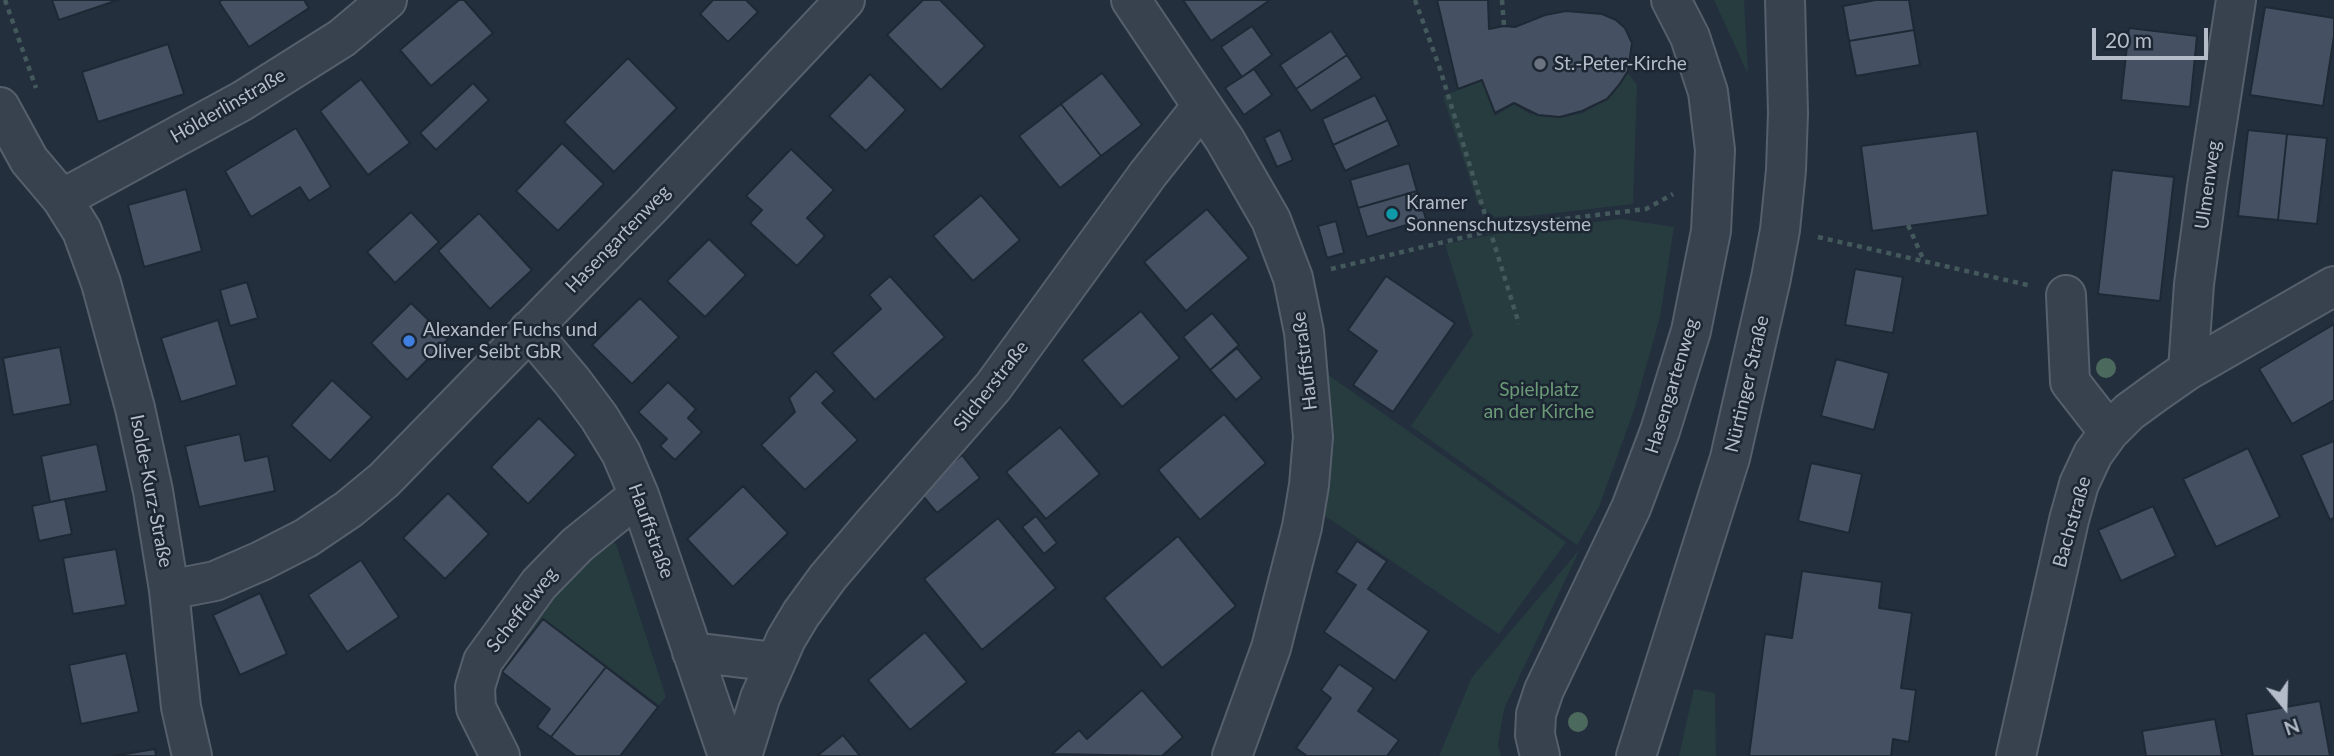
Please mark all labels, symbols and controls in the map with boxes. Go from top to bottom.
scale bar [2096,14,2212,58]
text: 20 m [2105,27,2152,52]
place label: St.-Peter-Kirche [1554,53,1687,75]
marker: St.-Peter-Kirche [1532,56,1548,72]
street label: Hölderlinstraße [166,64,290,148]
street label: Ulmenweg [2191,139,2225,231]
street label: Hasengartenweg [561,180,675,298]
place label: Kramer Sonnenschutzsysteme [1406,192,1591,236]
marker: Kramer Sonnenschutzsysteme [1384,206,1400,222]
street label: Hauffstraße [1288,310,1322,412]
street label: Nürtinger Straße [1720,313,1774,455]
street label: Hasengartenweg [1641,315,1703,457]
place label: Alexander Fuchs und Oliver Seibt GbR [423,319,597,363]
marker: Alexander Fuchs und Oliver Seibt GbR [401,333,417,349]
street label: Silcherstraße [949,336,1033,436]
park label: Spielplatz an der Kirche [1484,379,1594,423]
street label: Isolde-Kurz-Straße [125,413,177,569]
street label: Bachstraße [2048,474,2096,570]
street label: Hauffstraße [623,480,679,582]
street label: Scheffelweg [482,563,562,657]
north arrow [2250,672,2320,742]
text: N [2281,714,2303,741]

